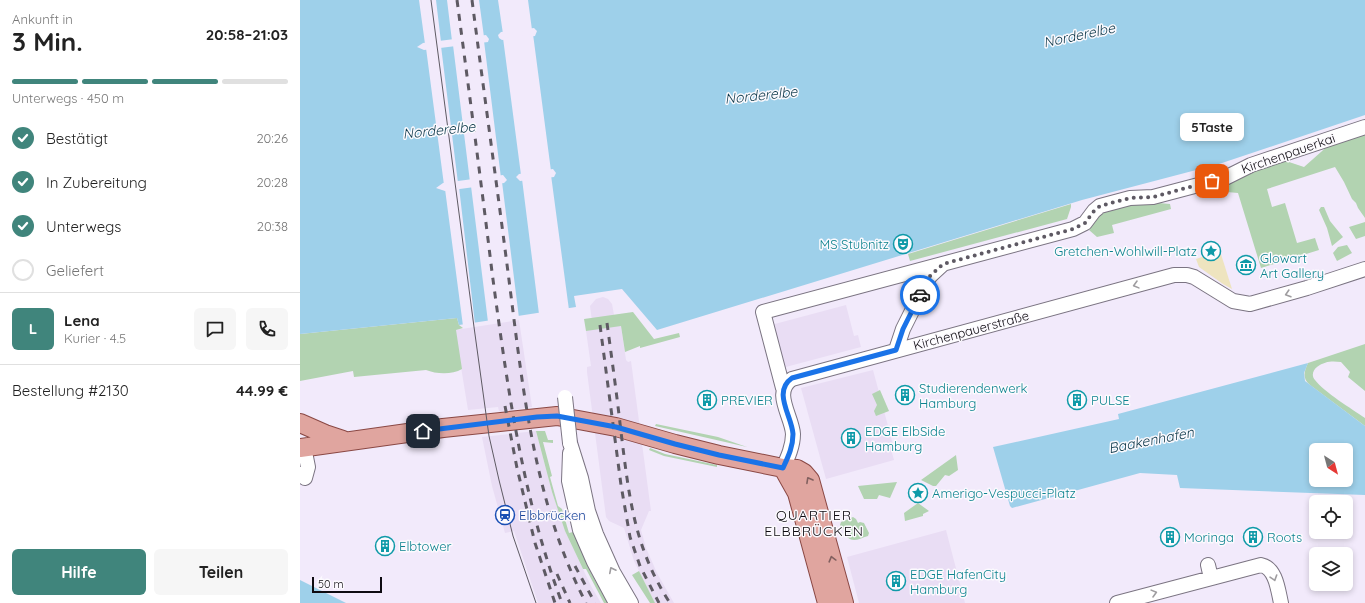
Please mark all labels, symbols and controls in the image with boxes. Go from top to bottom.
text: Ankunft in [12,11,73,27]
water label: Norderelbe [1042,18,1118,51]
text: 3 Min. [12,25,83,58]
text: 20:58–21:03 [206,25,288,44]
water label: Norderelbe [724,82,799,108]
text: Unterwegs · 450 m [12,90,124,106]
callout: 5Taste [1180,113,1244,141]
water label: Norderelbe [402,117,477,143]
text: 5Taste [1191,119,1233,135]
icon: check [12,127,34,149]
text: Bestätigt [46,129,108,148]
street label: Kirchenpauerkai [1239,129,1337,177]
text: 20:26 [256,130,288,146]
pin [1195,164,1229,198]
icon: bag [1201,170,1223,192]
icon: check [12,171,34,193]
text: In Zubereitung [46,173,147,192]
text: 20:28 [256,174,288,190]
icon: check [12,215,34,237]
text: Unterwegs [46,217,121,236]
text: 20:38 [257,218,288,234]
theatre icon: MS Stubnitz [892,233,914,255]
place label: MS Stubnitz [819,236,889,252]
place icon: Gretchen-Wohlwill-Platz [1200,240,1222,262]
place label: Gretchen-Wohlwill-Platz [1054,243,1197,259]
place label: Glowart Art Gallery [1260,250,1324,281]
museum icon: Glowart Art Gallery [1235,254,1257,276]
text: Geliefert [46,261,104,280]
courier [900,275,940,315]
one-way arrow [1133,280,1140,289]
icon: car [909,284,931,306]
one-way arrow [1285,289,1292,297]
street label: Kirchenpauerstraße [911,307,1031,353]
button: chat [194,308,236,350]
button: phone [246,308,288,350]
text: Lena [64,311,100,330]
text: L [29,319,37,338]
text: Kurier · 4.5 [64,330,126,346]
place label: Studierendenwerk Hamburg [919,380,1028,411]
text: Bestellung #2130 [12,381,129,400]
text: 44.99 € [236,381,288,400]
building icon: Studierendenwerk Hamburg [894,384,916,406]
building icon: PREVIER [696,389,718,411]
building icon: PULSE [1066,389,1088,411]
place label: PREVIER [721,392,773,408]
place label: PULSE [1091,392,1130,408]
pin [406,414,440,448]
icon: home [412,420,434,442]
place label: EDGE ElbSide Hamburg [865,423,945,454]
water label: Baakenhafen [1107,423,1196,457]
building icon: EDGE ElbSide Hamburg [840,427,862,449]
north arrow [1309,443,1353,487]
map controls [1309,443,1353,591]
one-way arrow [806,477,814,484]
place icon: Amerigo-Vespucci-Platz [907,482,929,504]
place label: Amerigo-Vespucci-Platz [932,485,1076,501]
button: locate [1309,495,1353,539]
station icon: Elbbrücken [494,504,516,526]
district label: QUARTIER ELBBRÜCKEN [764,506,864,540]
place label: Elbbrücken [519,507,586,523]
building icon: Moringa [1159,526,1181,548]
building icon: Roots [1242,526,1264,548]
place label: Moringa [1184,529,1234,545]
place label: Roots [1267,529,1302,545]
building icon: Elbtower [374,535,396,557]
place label: Elbtower [399,538,452,554]
button: layers [1309,547,1353,591]
button: Hilfe [12,549,146,595]
button: Teilen [154,549,288,595]
one-way arrow [828,555,837,562]
one-way arrow [609,566,617,574]
place label: EDGE HafenCity Hamburg [910,566,1006,597]
building icon: EDGE HafenCity Hamburg [885,570,907,592]
one-way arrow [1269,574,1278,581]
scale bar [312,575,382,594]
text: 50 m [318,577,344,591]
one-way arrow [1151,589,1158,598]

